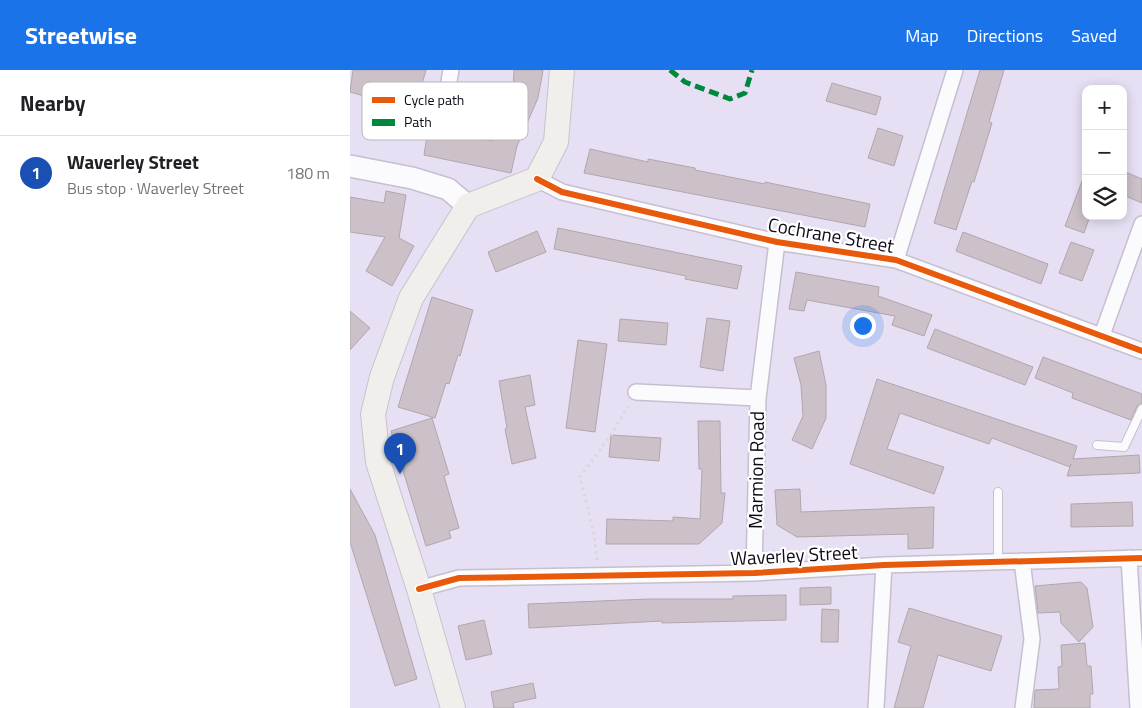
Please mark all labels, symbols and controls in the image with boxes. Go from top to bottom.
text: Streetwise [25,17,137,53]
text: Map [905,22,939,49]
text: Directions [967,22,1043,49]
text: Saved [1071,22,1117,49]
legend [362,82,528,140]
map controls [1082,85,1127,220]
button: + [1082,85,1127,130]
text: Nearby [20,87,85,119]
text: Cycle path [404,89,464,110]
text: Path [404,111,432,132]
button: − [1082,130,1127,175]
text: Waverley Street [67,147,199,176]
text: 1 [32,161,40,185]
text: 180 m [286,161,330,185]
button: layers [1082,175,1127,220]
text: Bus stop · Waverley Street [67,176,244,200]
street label: Cochrane Street [766,209,897,260]
your location [850,313,876,339]
street label: Marmion Road [740,411,771,529]
pin: 1 [384,433,416,474]
street label: Waverley Street [730,537,859,572]

